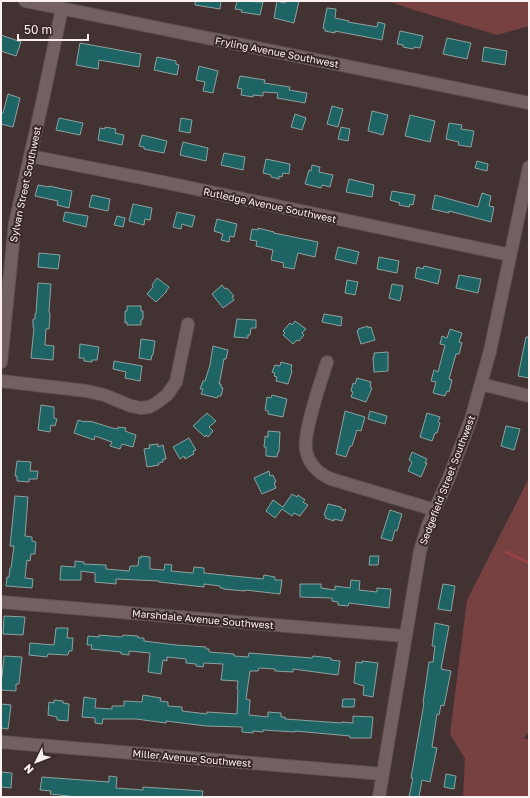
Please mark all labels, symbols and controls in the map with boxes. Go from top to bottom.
scale bar [18,16,88,42]
text: 50 m [24,22,52,37]
street label: Fryling Avenue Southwest [214,34,340,70]
street label: Sylvan Street Southwest [7,125,43,243]
street label: Rutledge Avenue Southwest [202,185,338,225]
street label: Sedgefield Street Southwest [417,414,477,546]
street label: Marshdale Avenue Southwest [132,607,274,631]
north arrow [16,742,56,782]
street label: Miller Avenue Southwest [132,747,252,769]
text: N [21,762,36,777]

